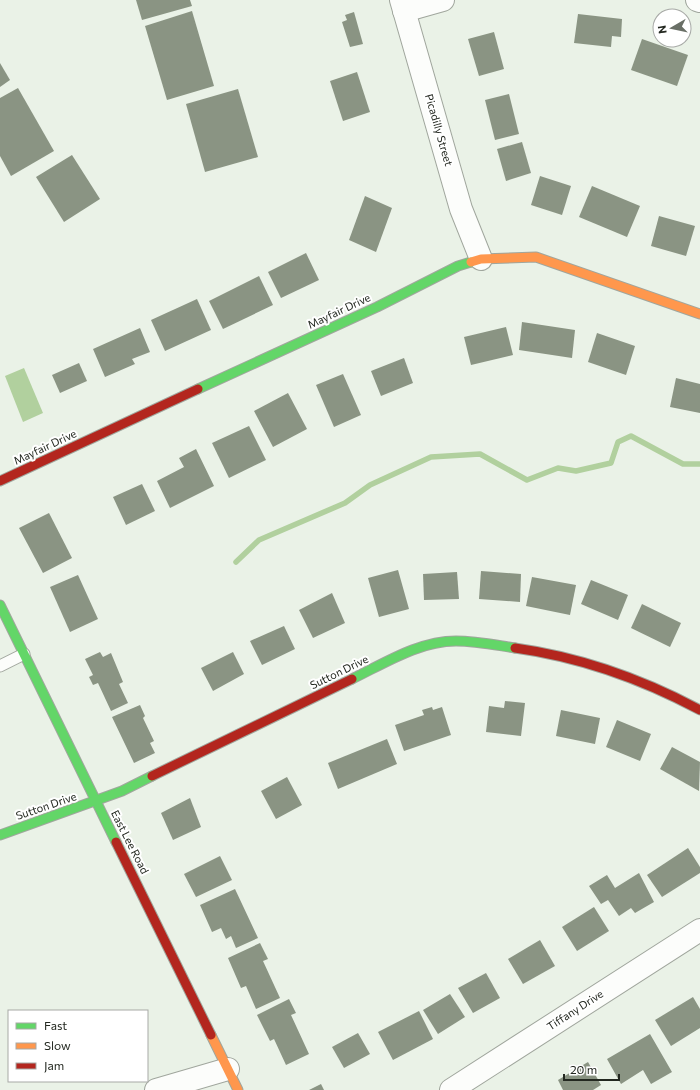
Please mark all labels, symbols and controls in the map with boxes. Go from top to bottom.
north arrow [652,8,692,48]
text: N [655,25,669,35]
street label: Picadilly Street [423,92,456,168]
street label: Mayfair Drive [305,290,372,331]
street label: Mayfair Drive [11,426,78,467]
street label: Sutton Drive [308,652,370,691]
street label: Sutton Drive [14,789,78,822]
street label: East Lee Road [109,808,152,876]
street label: Tiffany Drive [544,986,605,1033]
legend [8,1010,148,1082]
text: Fast [44,1018,67,1032]
text: Slow [44,1038,71,1052]
scale bar [564,1056,619,1082]
text: Jam [44,1058,64,1073]
text: 20 m [570,1062,597,1076]

